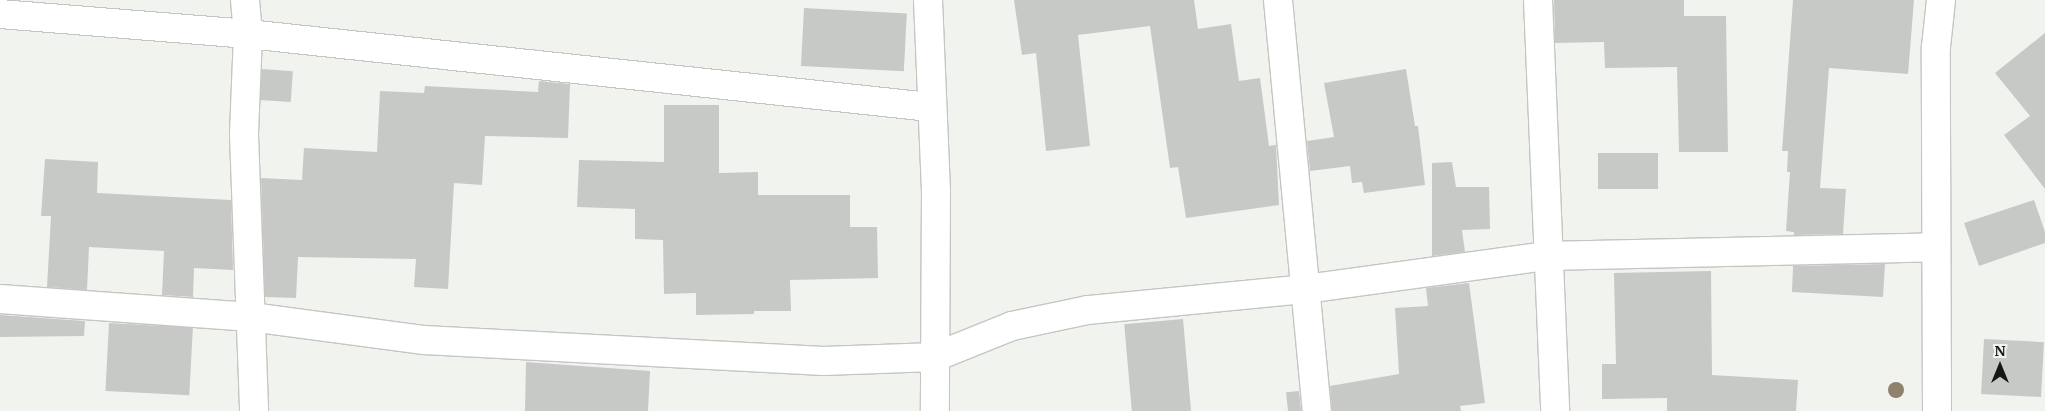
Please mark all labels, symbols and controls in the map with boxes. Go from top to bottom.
north arrow [1975,341,2025,391]
text: N [1994,342,2006,360]

